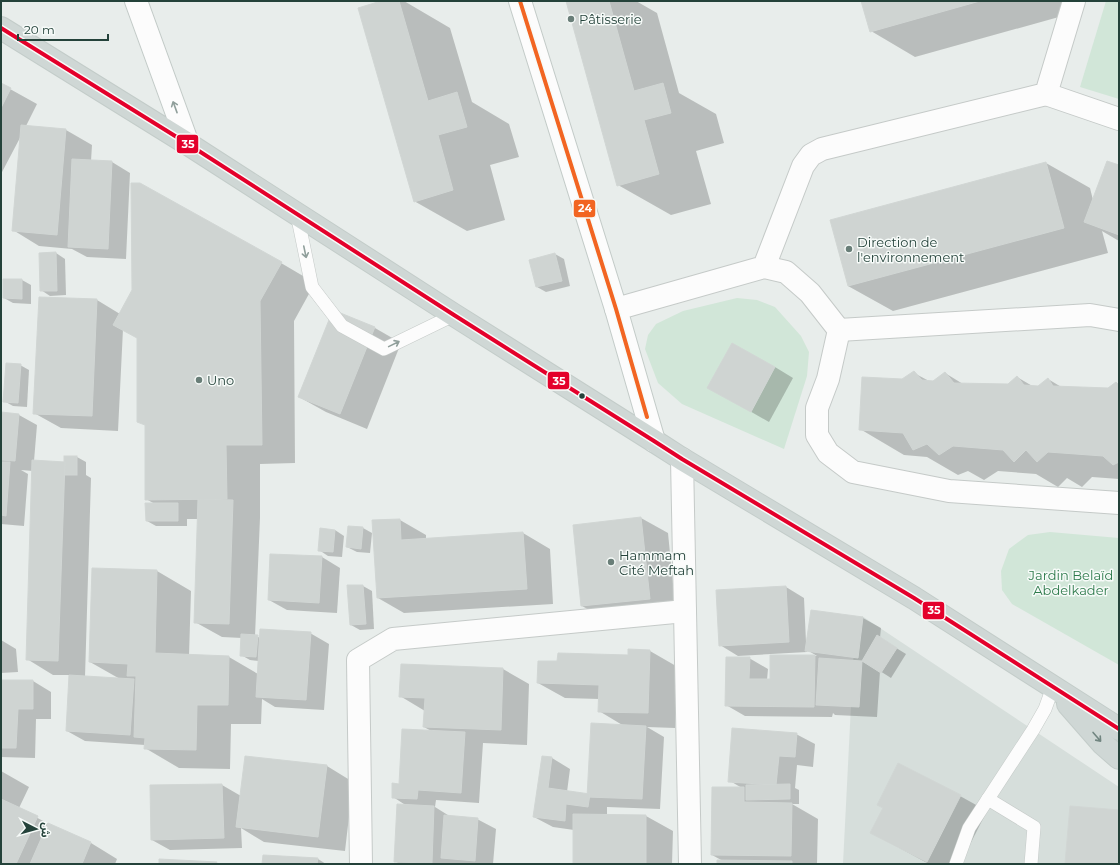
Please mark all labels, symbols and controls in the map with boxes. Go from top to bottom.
place label: Pâtisserie [579,11,642,27]
marker: Pâtisserie [566,14,576,24]
scale bar [18,16,108,42]
text: 20 m [24,22,55,37]
one-way arrow [170,102,178,114]
line badge: 35 [176,134,199,154]
text: 35 [181,137,195,151]
line badge: 24 [573,199,596,218]
text: 24 [578,201,592,215]
place label: Direction de l'environnement [857,234,964,265]
marker: Direction de l'environnement [844,244,854,254]
one-way arrow [301,245,309,258]
one-way arrow [388,340,400,347]
line badge: 35 [547,371,570,390]
place label: Uno [207,372,234,388]
text: 35 [552,374,566,388]
marker: Uno [194,375,204,385]
unlabelled marker [577,391,587,401]
place label: Hammam Cité Meftah [619,547,694,578]
marker: Hammam Cité Meftah [606,557,616,567]
park label: Jardin Belaïd Abdelkader [1028,567,1113,598]
line badge: 35 [922,601,945,620]
text: 35 [927,603,941,617]
one-way arrow [1092,732,1101,743]
north arrow [16,809,56,849]
text: ش [38,822,54,838]

